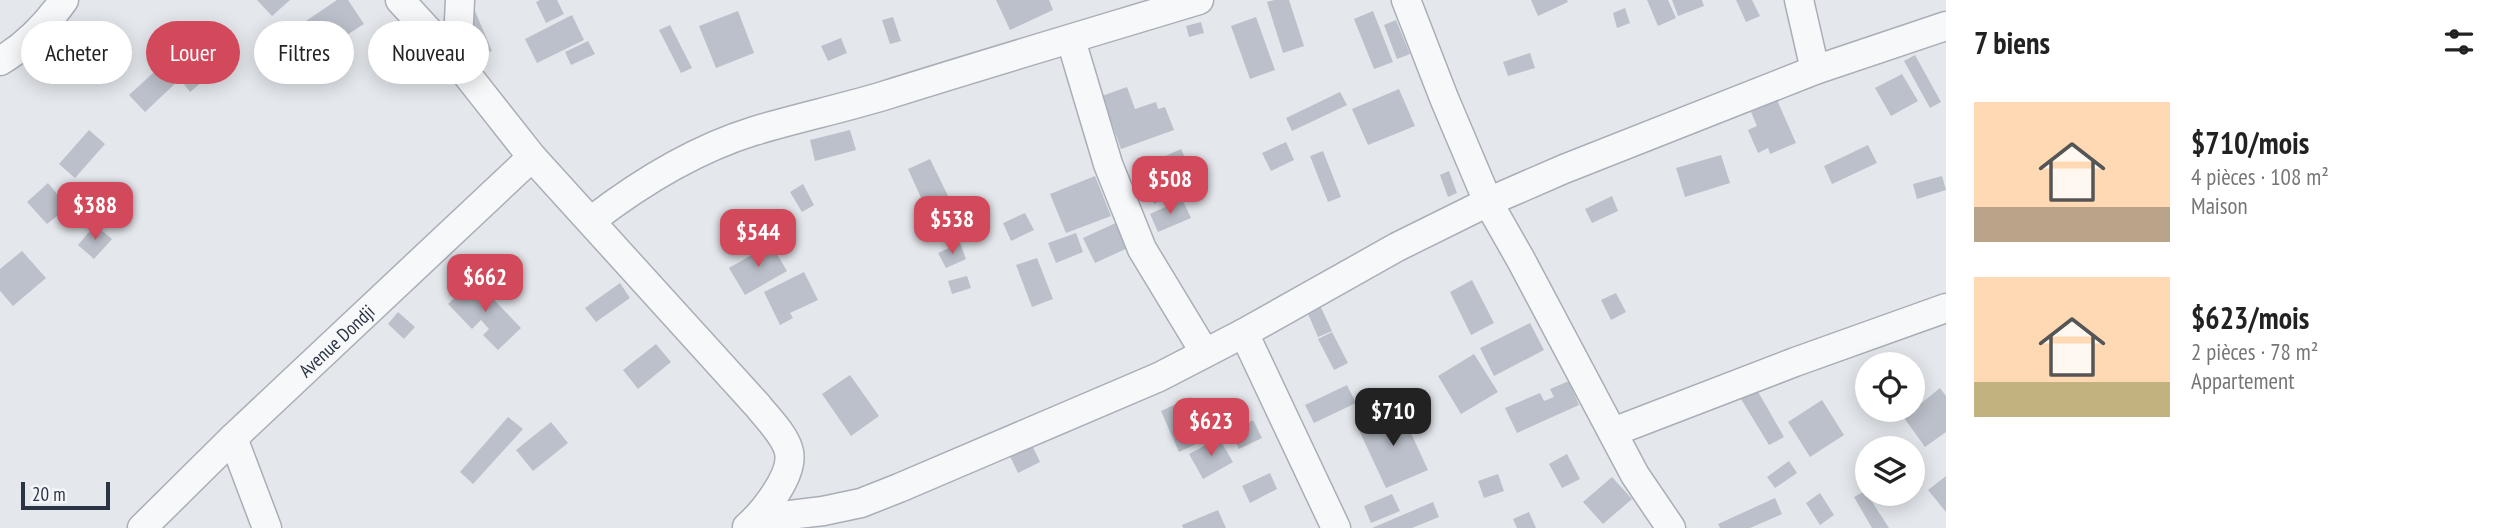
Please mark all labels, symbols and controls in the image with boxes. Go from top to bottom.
chip: Acheter [21,21,132,84]
chip: Louer [146,21,240,84]
chip: Filtres [254,21,354,84]
chip: Nouveau [368,21,489,84]
text: 7 biens [1974,23,2050,62]
icon: filters [2440,23,2478,61]
text: $710/mois [2191,123,2309,162]
icon: home [2030,130,2114,214]
pin: $508 [1129,156,1211,216]
text: 4 pièces · 108 m² [2191,162,2329,191]
text: $508 [1148,164,1192,193]
pin: $388 [54,182,136,242]
text: $388 [73,190,117,219]
text: Maison [2191,191,2248,220]
pin: $538 [911,196,993,256]
text: $538 [930,204,974,233]
pin: $544 [717,210,799,269]
text: $544 [736,217,780,246]
pin: $662 [444,254,526,314]
text: $662 [463,262,507,291]
text: $623/mois [2191,298,2309,337]
street label: Avenue Dondji [294,299,379,382]
icon: home [2030,305,2114,389]
text: 2 pièces · 78 m² [2191,337,2318,366]
map controls [1855,352,1925,506]
button: locate [1855,352,1925,422]
text: Appartement [2191,366,2294,395]
pin: $710 [1352,388,1434,448]
text: $710 [1371,396,1415,425]
pin: $623 [1170,398,1252,458]
text: $623 [1189,406,1233,435]
button: layers [1855,436,1925,506]
scale bar [21,479,110,511]
text: 20 m [32,482,66,506]

